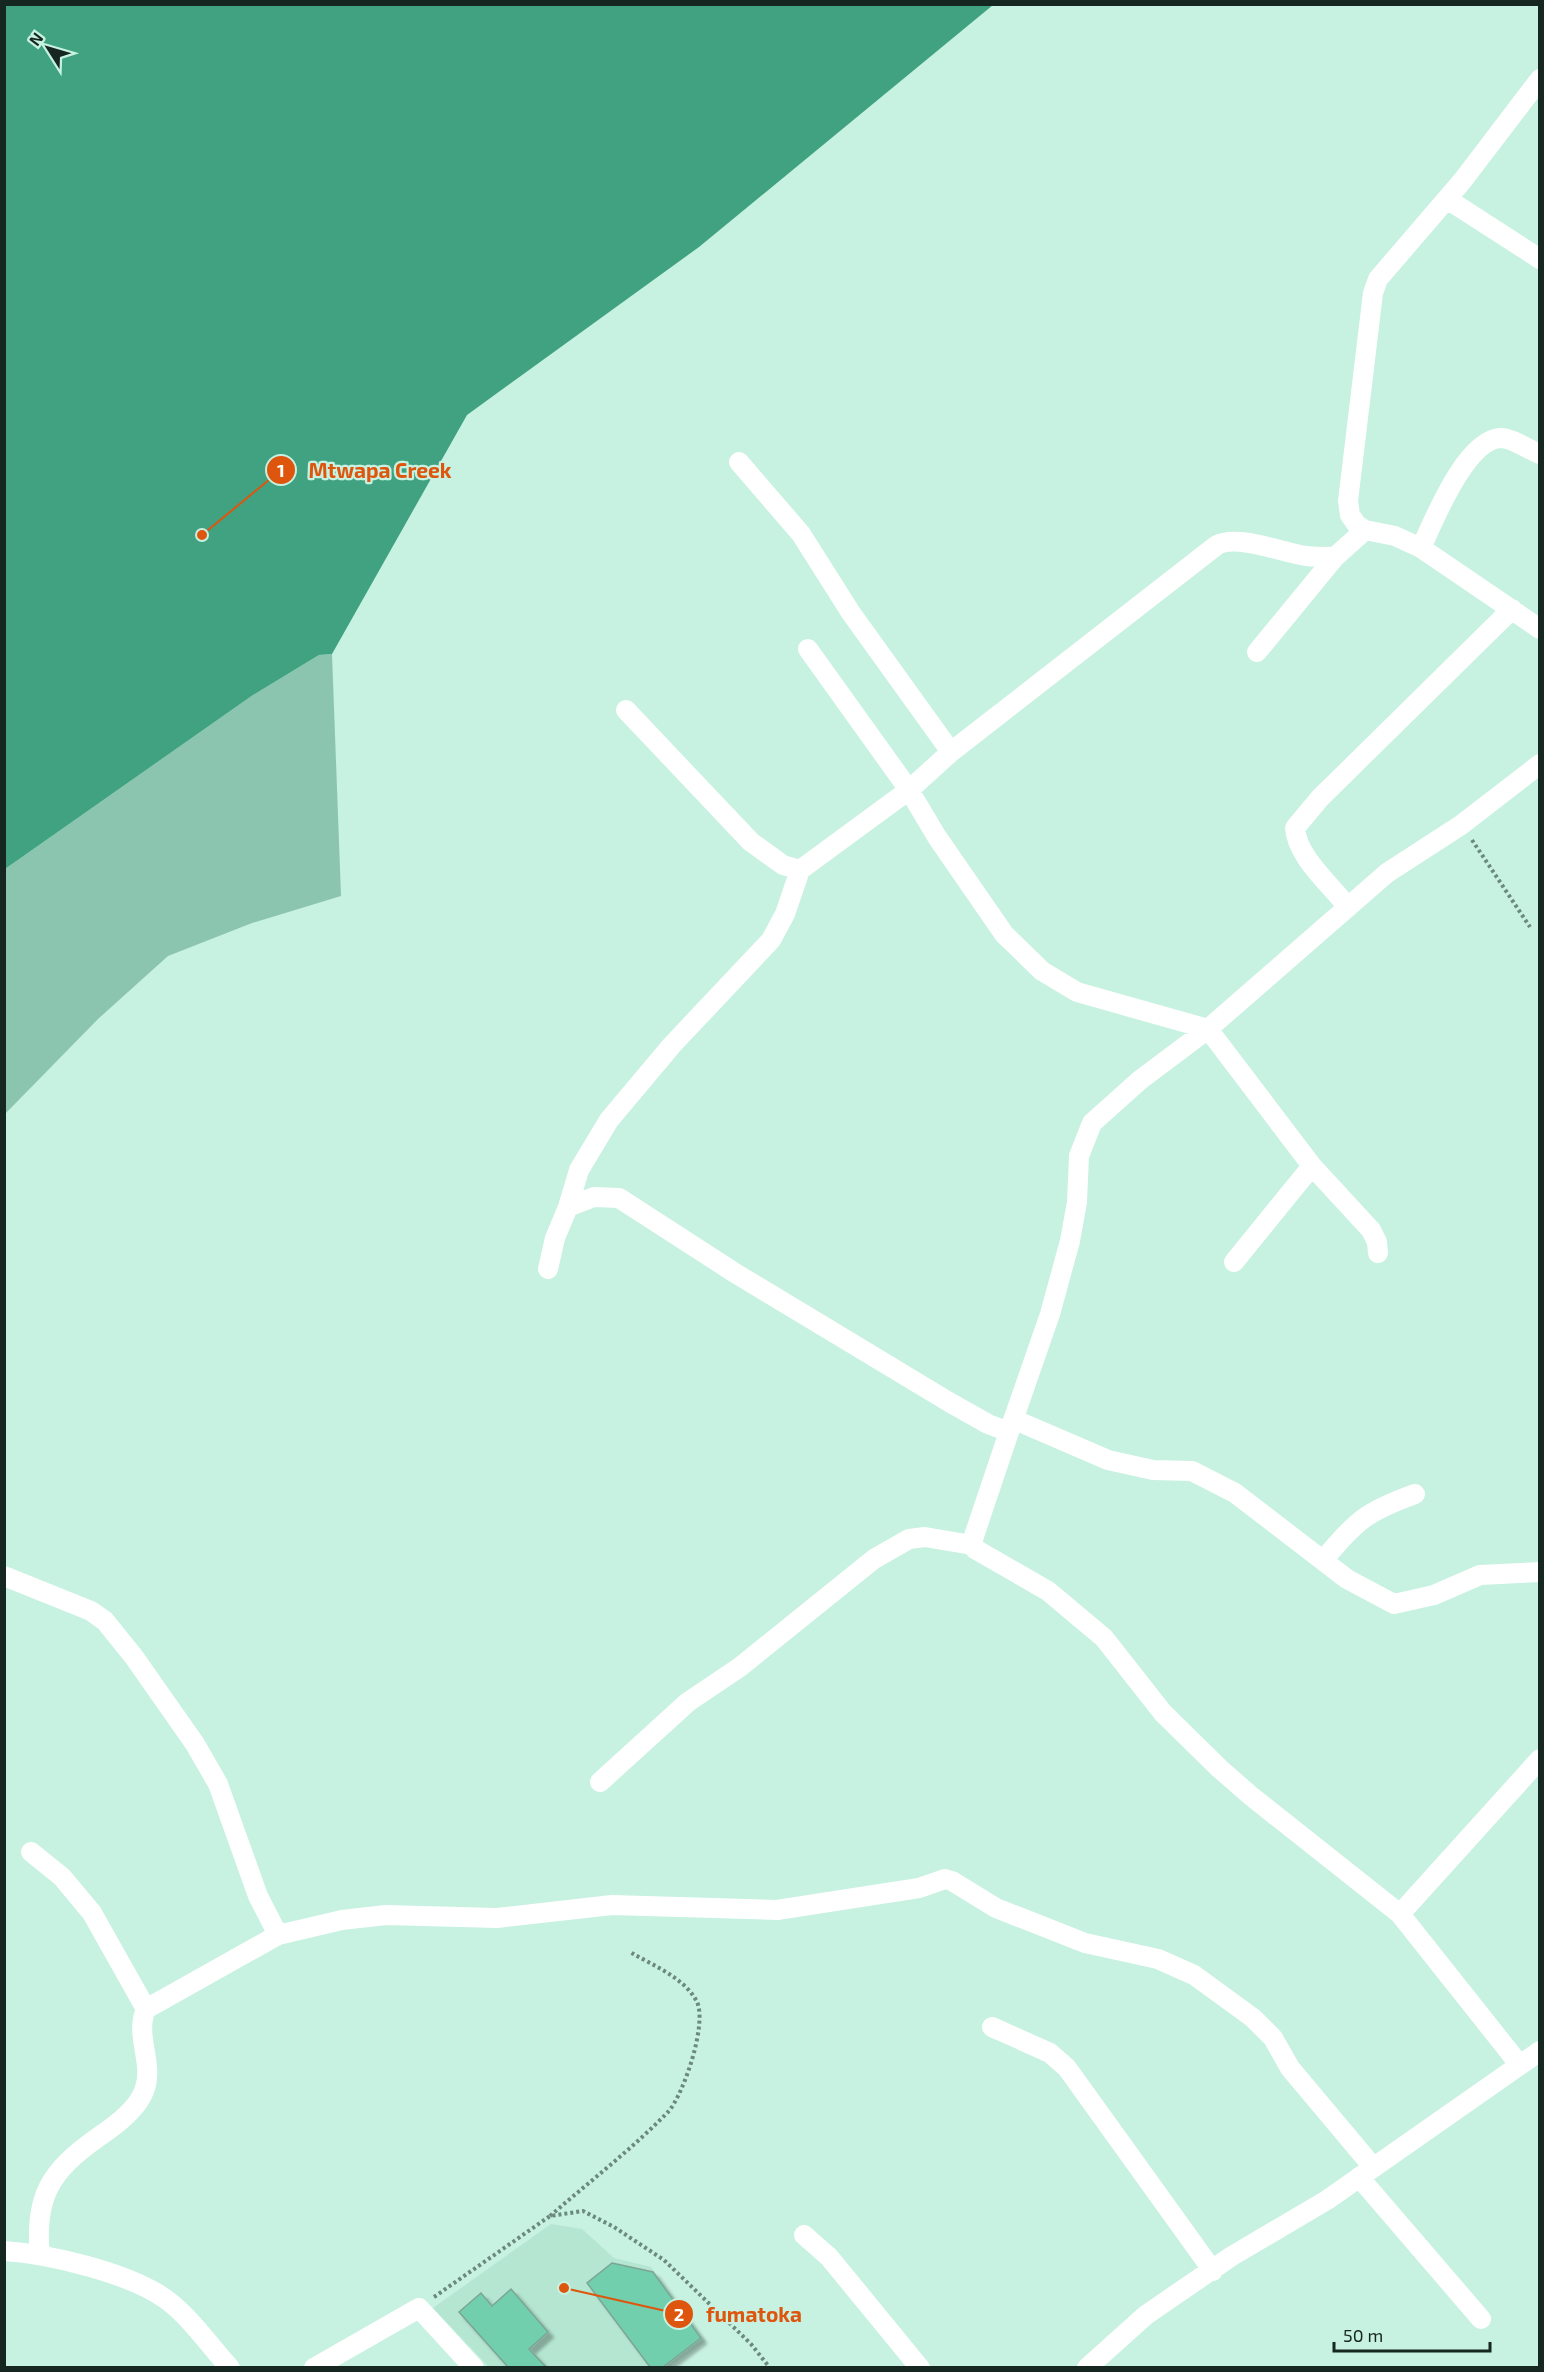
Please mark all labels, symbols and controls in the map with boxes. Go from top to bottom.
north arrow [18,18,78,78]
text: N [25,28,47,49]
callout: Mtwapa Creek [266,451,463,490]
text: Mtwapa Creek [308,457,452,482]
text: 1 [277,459,285,481]
callout: fumatoka [664,2295,814,2334]
text: fumatoka [706,2301,802,2326]
text: 2 [674,2303,684,2325]
scale bar [1334,2315,1490,2353]
text: 50 m [1343,2324,1383,2346]

